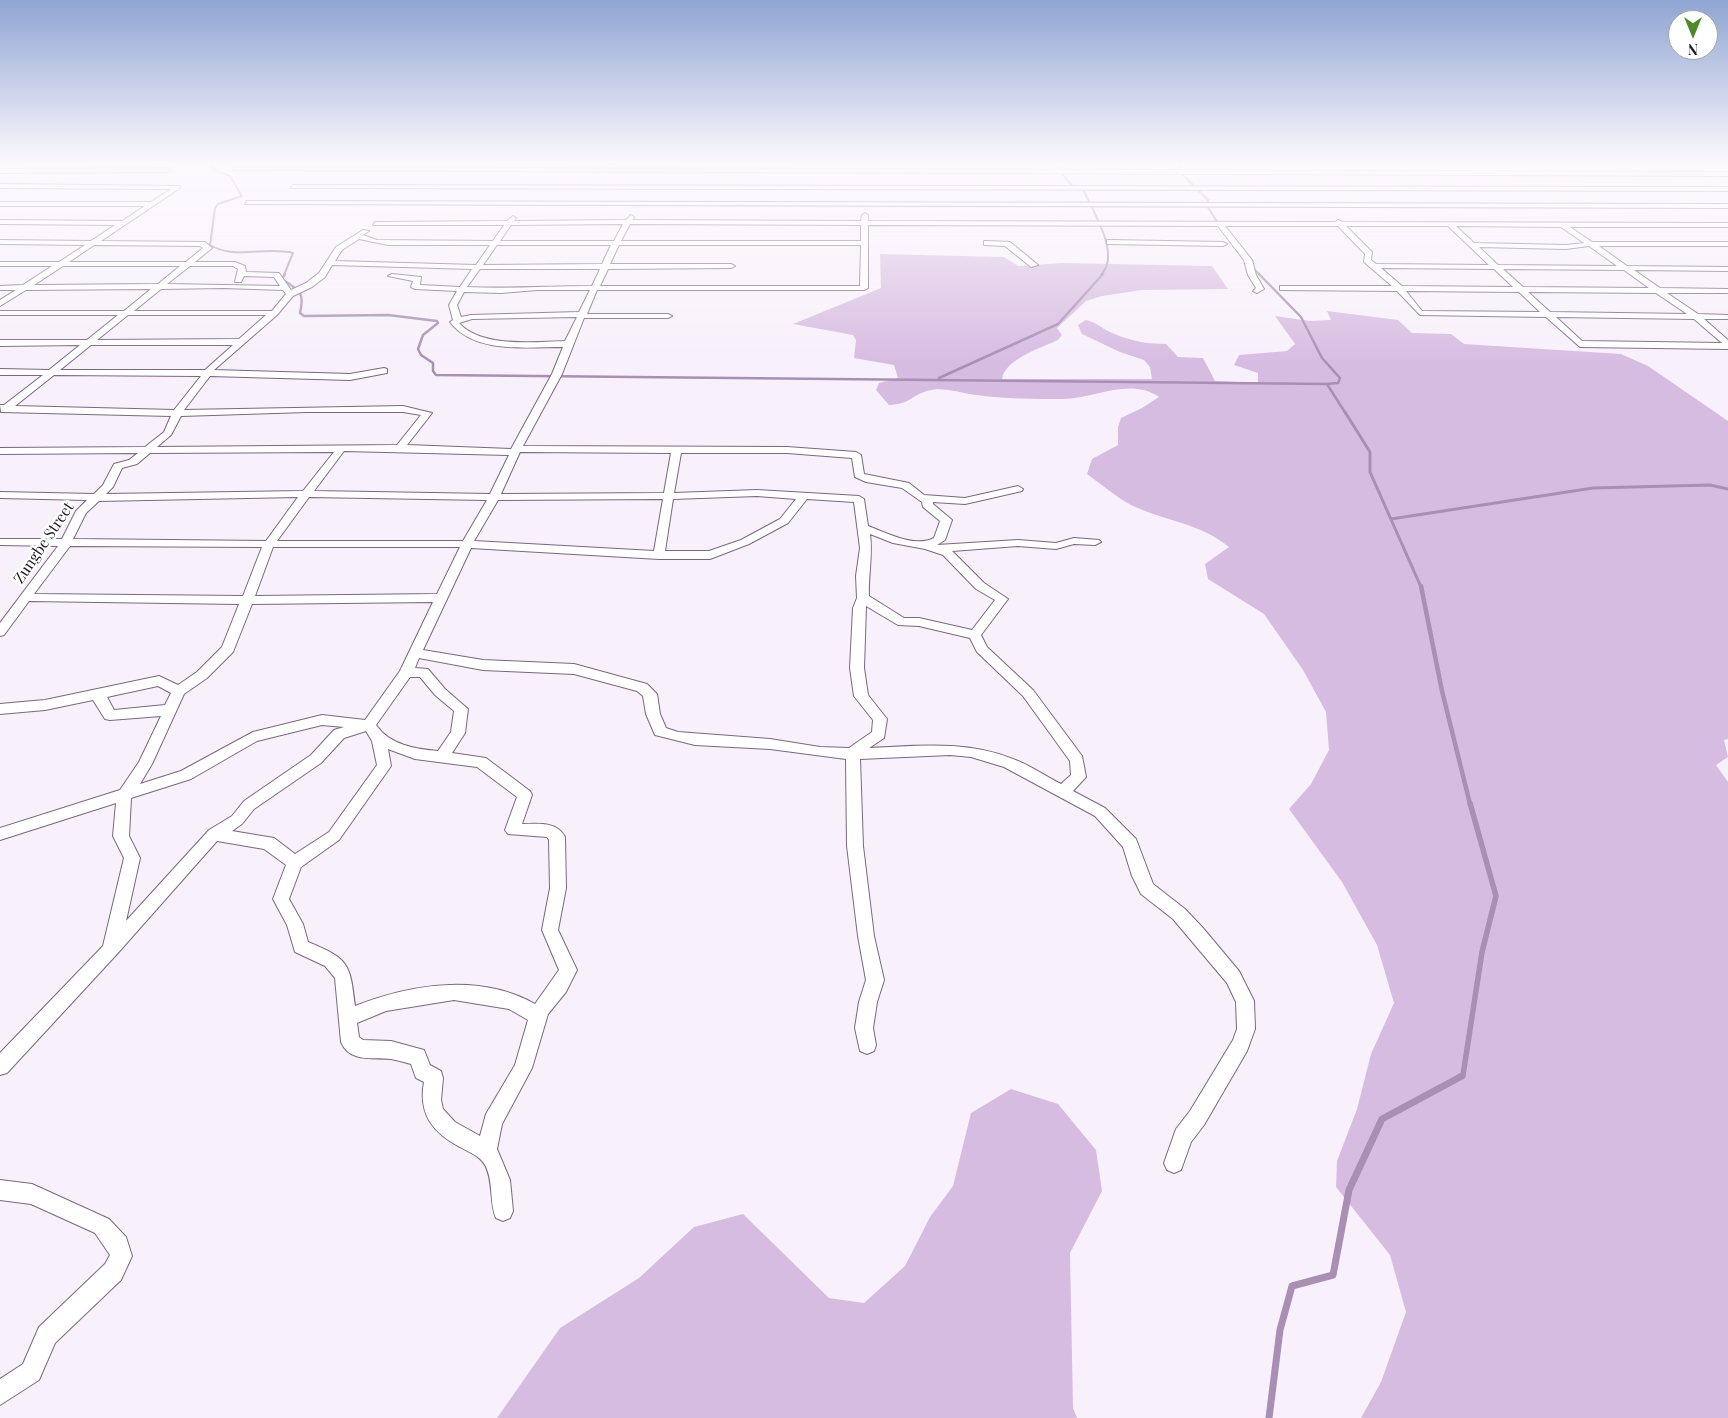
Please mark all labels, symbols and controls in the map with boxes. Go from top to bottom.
north arrow [1668,10,1718,60]
text: N [1688,40,1698,59]
street label: Zungbe Street [10,499,78,587]

